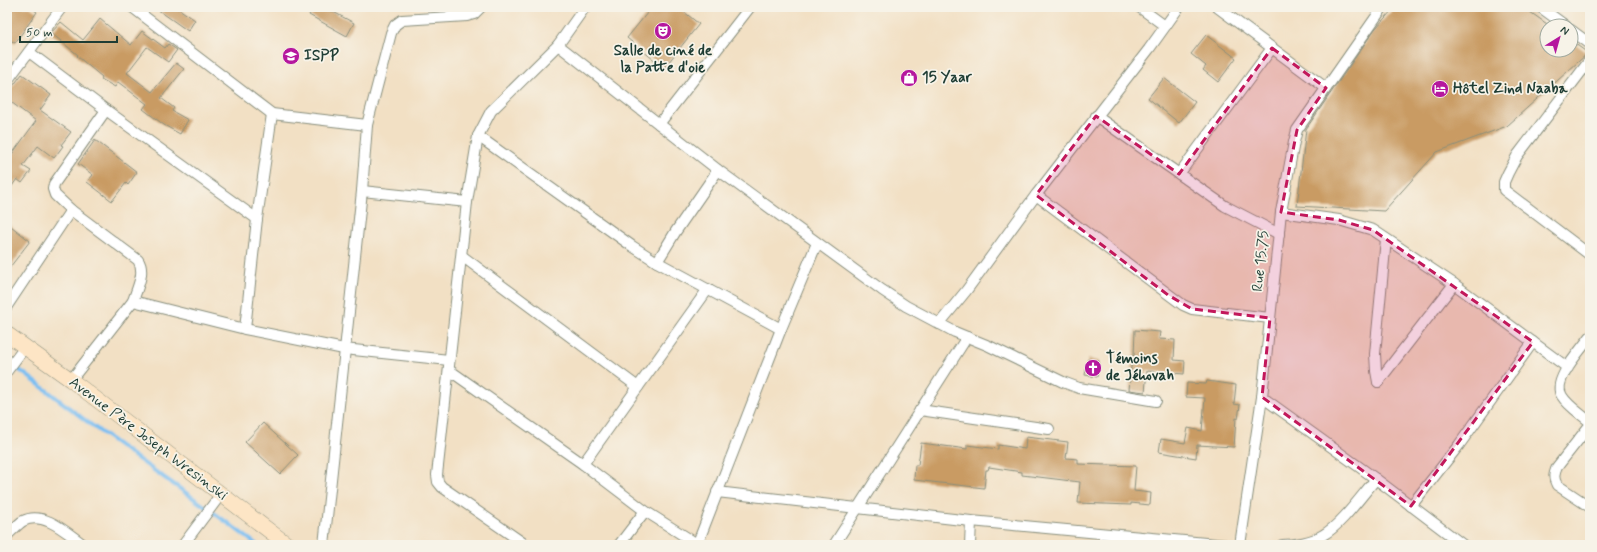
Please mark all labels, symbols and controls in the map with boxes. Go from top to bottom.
scale bar [20,18,117,44]
north arrow [1539,18,1579,58]
theatre icon: Salle de ciné de la Patte d'oie [653,21,673,41]
text: N [1557,23,1572,39]
text: 50 m [26,25,53,41]
place label: Salle de ciné de la Patte d'oie [614,41,713,78]
school or university icon: ISPP [281,46,301,66]
place label: ISPP [304,46,339,66]
shop icon: 15 Yaar [899,68,919,88]
place label: 15 Yaar [922,68,972,88]
hotel icon: Hôtel Zind Naaba [1430,79,1450,99]
place label: Hôtel Zind Naaba [1453,79,1568,99]
street label: Rue 15.75 [1248,229,1274,293]
place label: Témoins de Jéhovah [1106,349,1174,386]
church icon: Témoins de Jéhovah [1083,358,1103,378]
street label: Avenue Père Joseph Wresinski [65,373,231,505]

